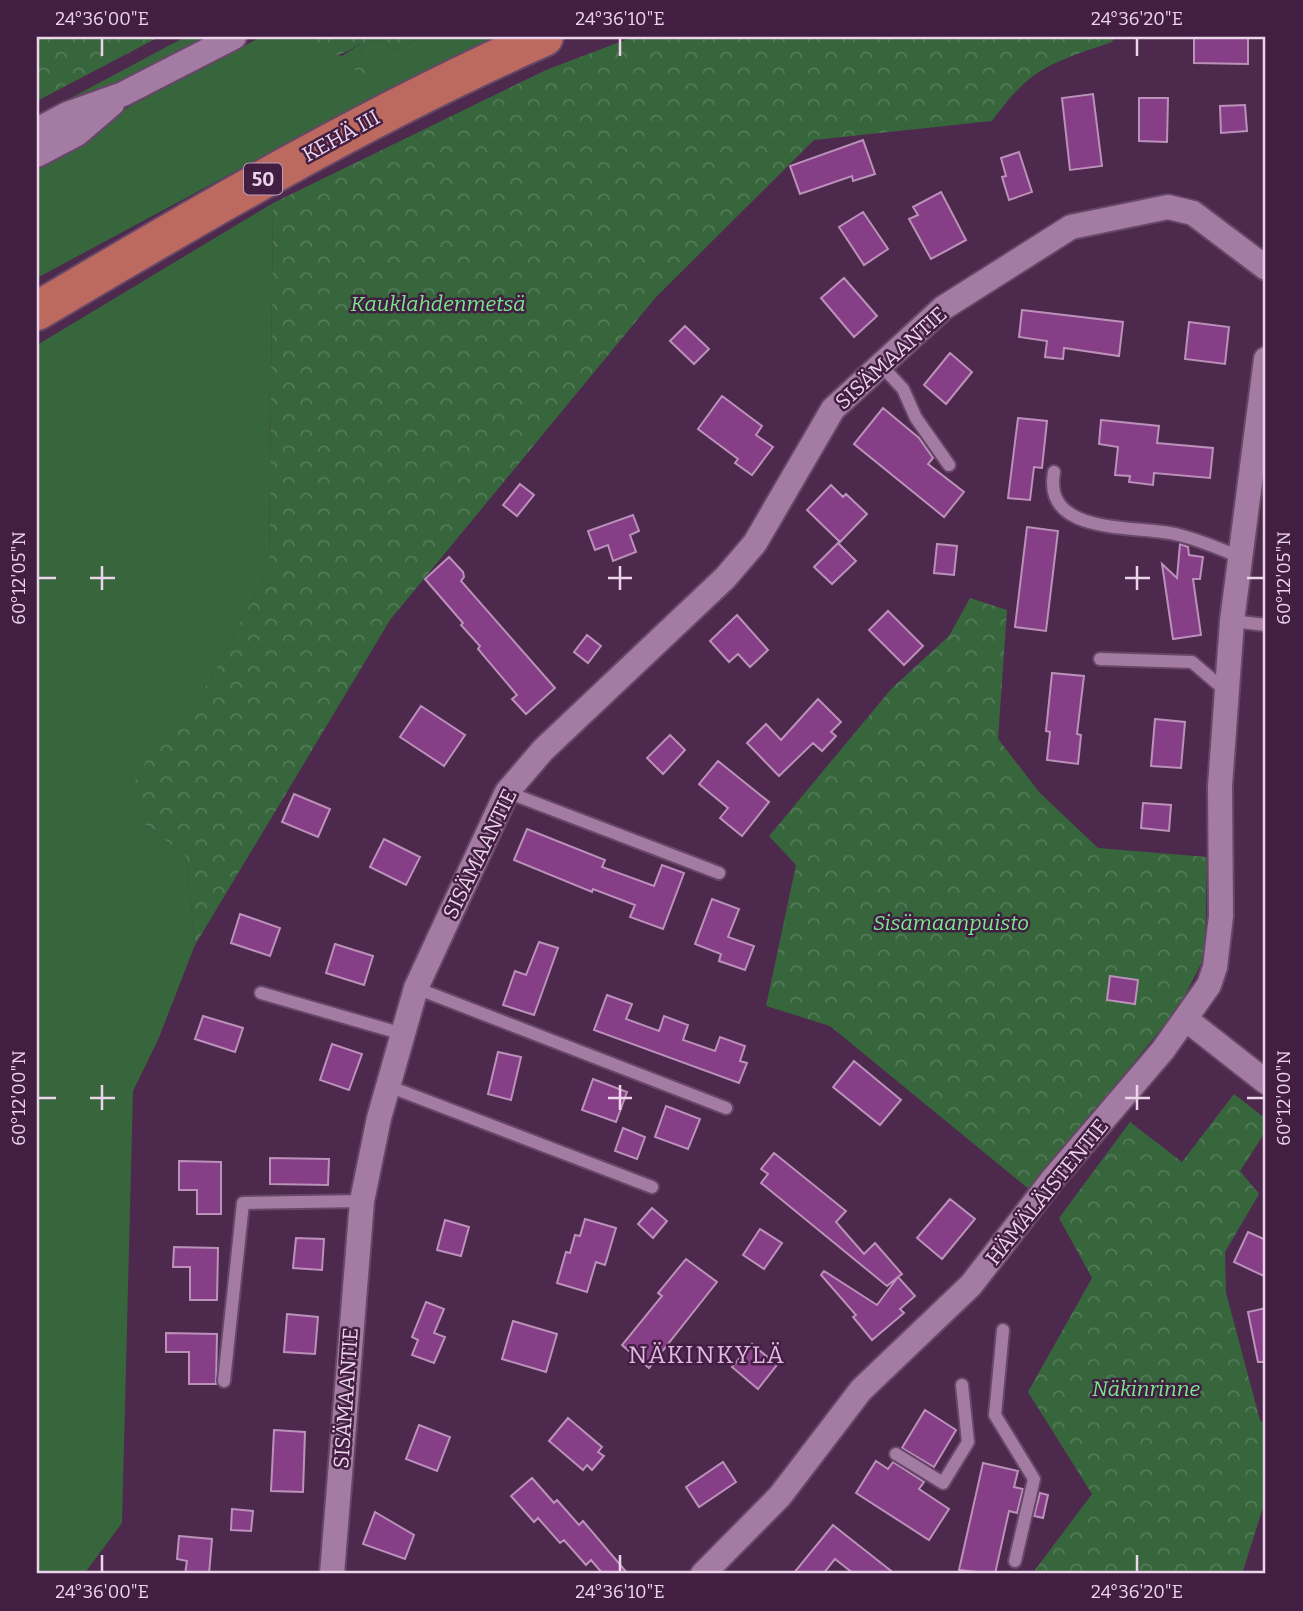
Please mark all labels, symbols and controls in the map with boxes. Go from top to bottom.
text: 24°36'00"E [55,8,149,30]
text: 24°36'10"E [575,8,665,30]
text: 24°36'20"E [1091,8,1183,30]
street label: KEHÄ III [298,104,384,168]
road number: 50 [244,164,282,195]
park label: Kauklahdenmetsä [350,291,526,317]
street label: SISÄMAANTIE [830,301,952,415]
text: 60°12'05"N [8,531,30,625]
text: 60°12'05"N [1273,531,1295,625]
street label: SISÄMAANTIE [437,785,523,923]
park label: Sisämaanpuisto [873,910,1029,936]
text: 60°12'00"N [8,1050,30,1146]
text: 60°12'00"N [1273,1050,1295,1146]
street label: HÄMÄLÄISTENTIE [980,1114,1114,1270]
street label: SISÄMAANTIE [328,1327,364,1469]
district label: NÄKINKYLÄ [628,1341,786,1369]
park label: Näkinrinne [1092,1376,1200,1402]
text: 24°36'00"E [55,1581,149,1603]
text: 24°36'10"E [575,1581,665,1603]
text: 24°36'20"E [1091,1581,1183,1603]

